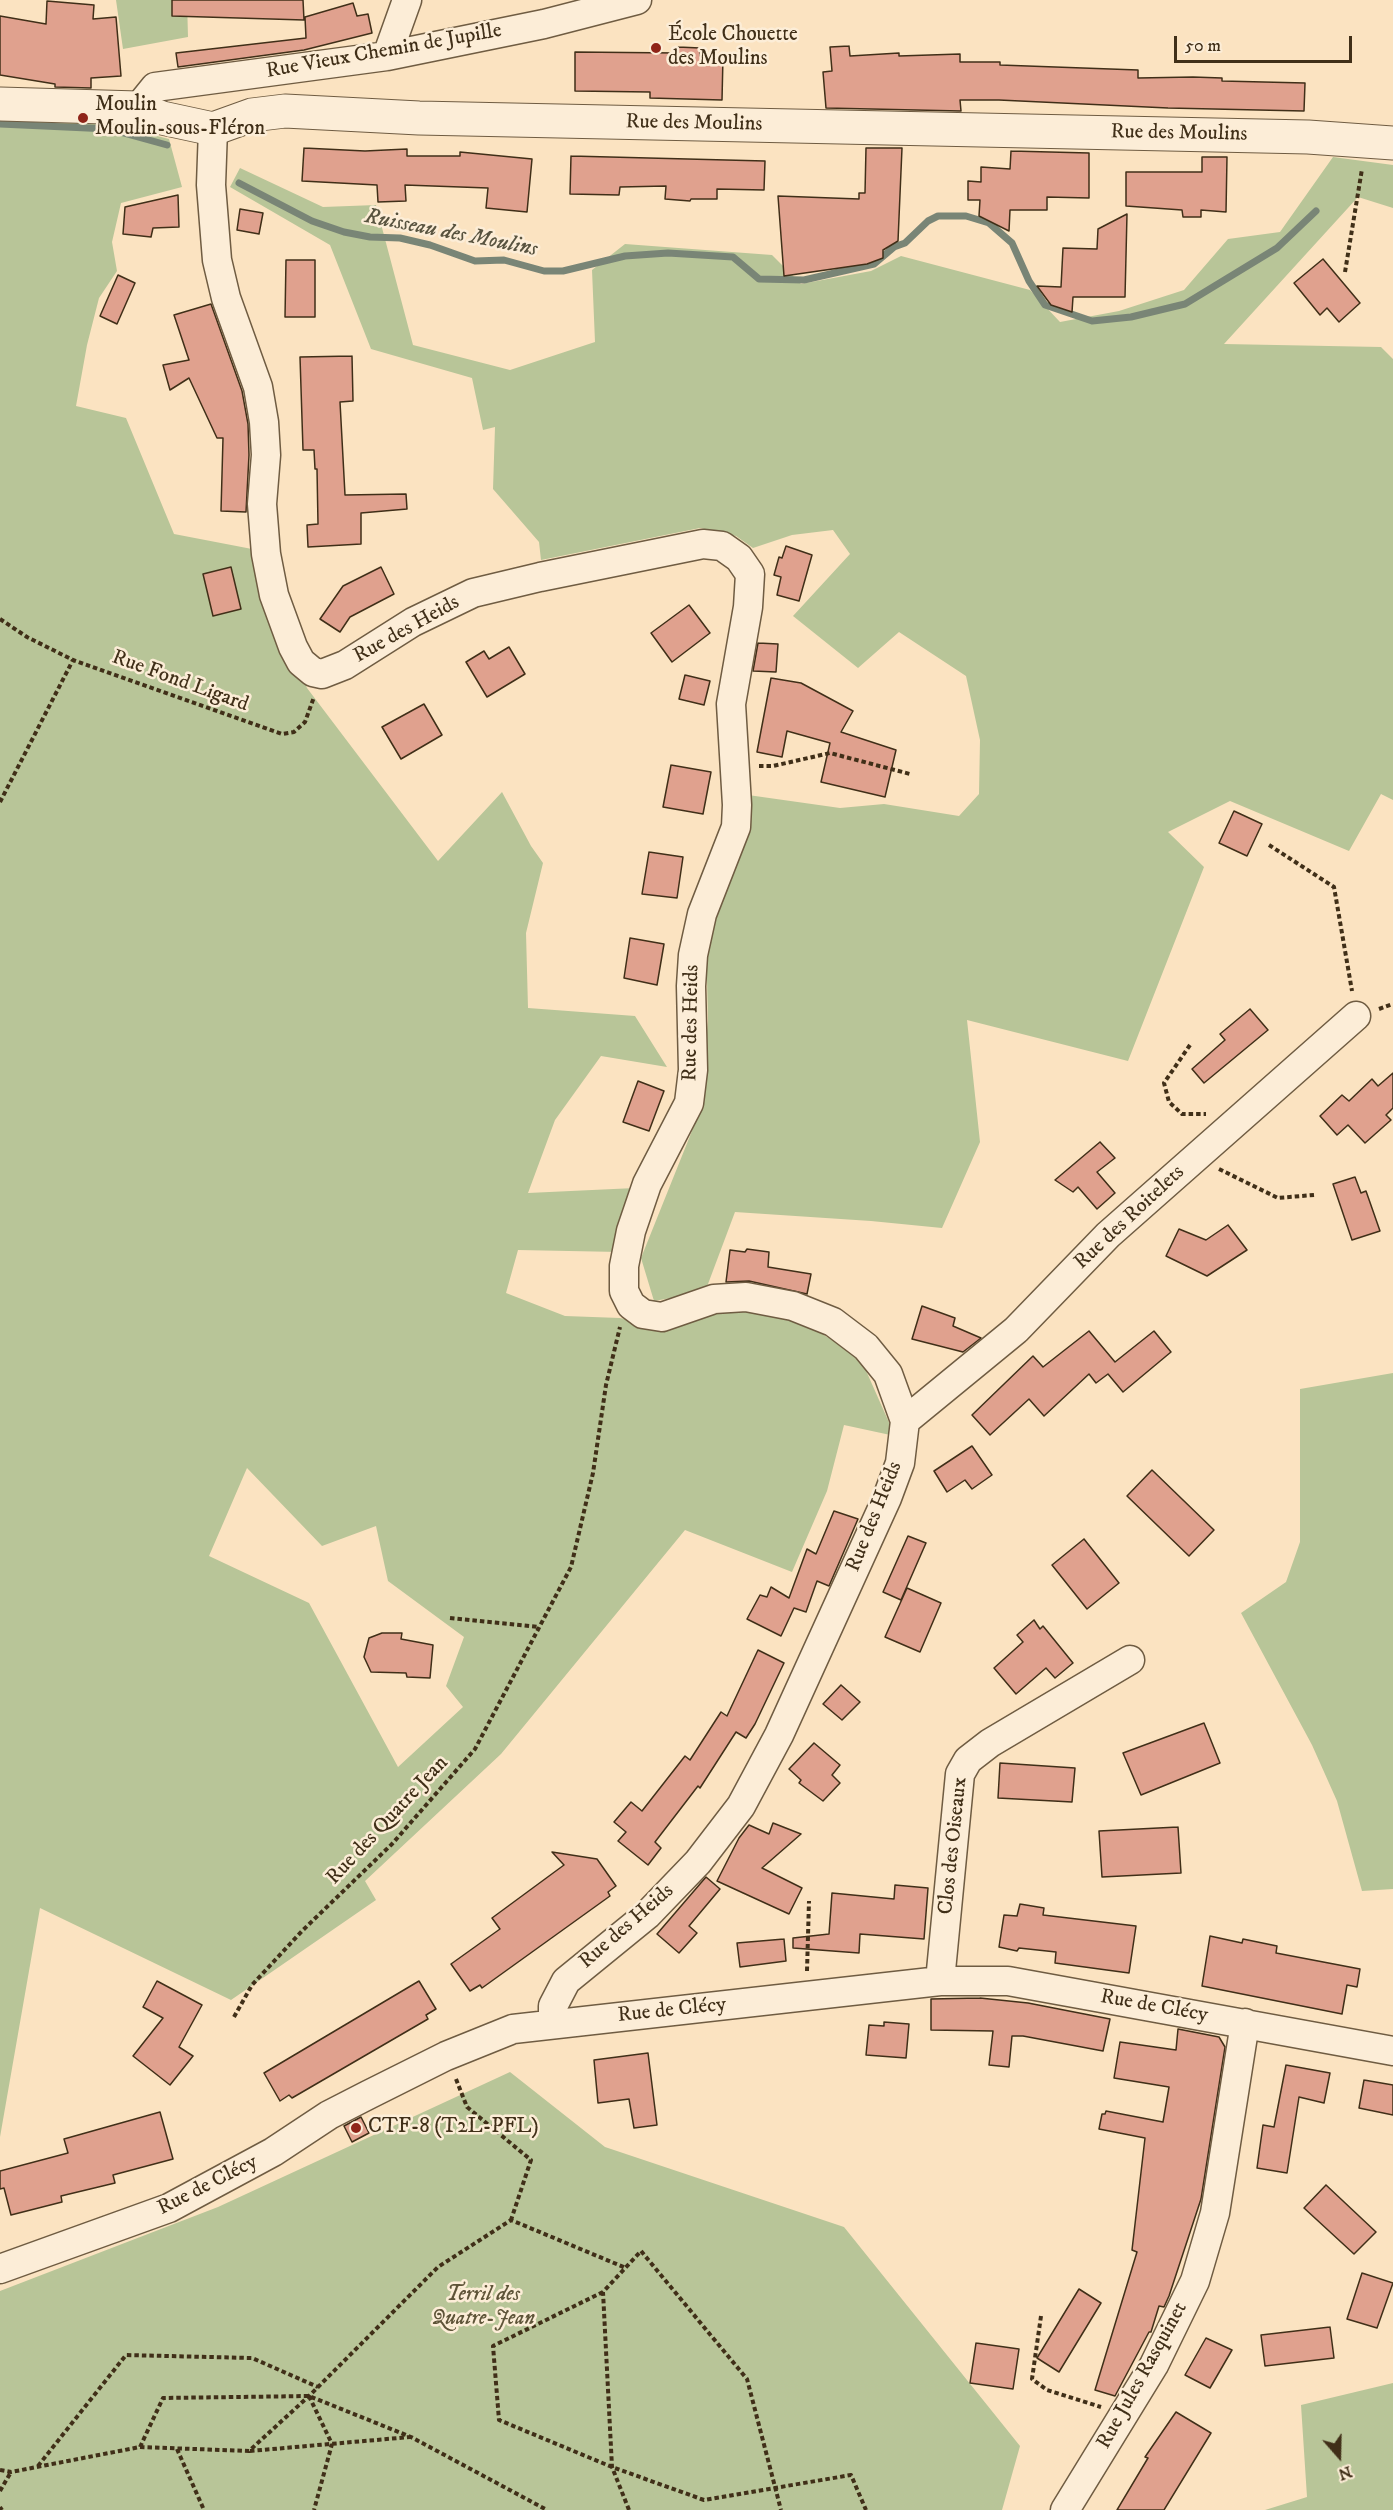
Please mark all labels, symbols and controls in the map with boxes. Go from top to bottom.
street label: Rue Vieux Chemin de Jupille [264,19,504,85]
place label: École Chouette des Moulins [668,23,798,73]
scale bar [1177,24,1356,62]
text: 50 m [1185,35,1221,57]
marker: École Chouette des Moulins [649,41,663,55]
place label: Moulin Moulin-sous-Fléron [95,93,265,143]
street label: Rue des Moulins [625,110,763,138]
marker: Moulin Moulin-sous-Fléron [76,111,90,125]
street label: Rue des Moulins [1110,120,1248,148]
water label: Ruisseau des Moulins [362,204,540,264]
street label: Rue des Heids [350,591,464,669]
street label: Rue Fond Ligard [108,646,252,718]
street label: Rue des Heids [678,964,706,1082]
street label: Rue des Roitelets [1070,1161,1190,1275]
street label: Rue des Heids [841,1458,909,1576]
street label: Rue des Quatre Jean [322,1751,454,1891]
street label: Clos des Oiseaux [934,1776,974,1916]
street label: Rue des Heids [575,1879,679,1975]
street label: Rue de Clécy [1098,1985,1210,2029]
street label: Rue de Clécy [617,1993,727,2029]
place label: CTF-8 (T2L-PFL) [368,2115,539,2141]
marker: CTF-8 (T2L-PFL) [349,2121,363,2135]
street label: Rue de Clécy [154,2150,262,2222]
park label: Terril des Quatre-Jean [431,2283,535,2333]
street label: Rue Jules Rasquinet [1092,2298,1194,2454]
north arrow [1309,2426,1369,2486]
text: N [1336,2461,1355,2485]

